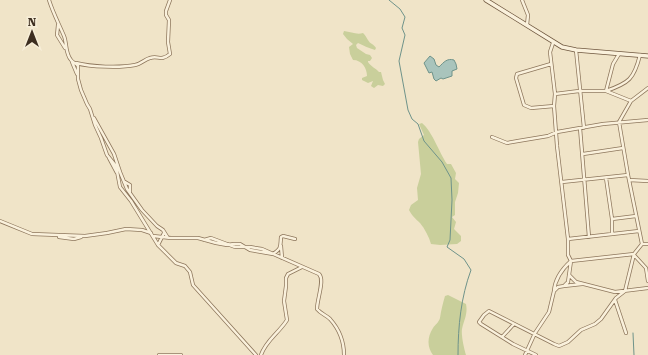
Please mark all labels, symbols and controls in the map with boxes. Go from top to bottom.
north arrow [12,12,52,52]
text: N [28,16,37,29]

